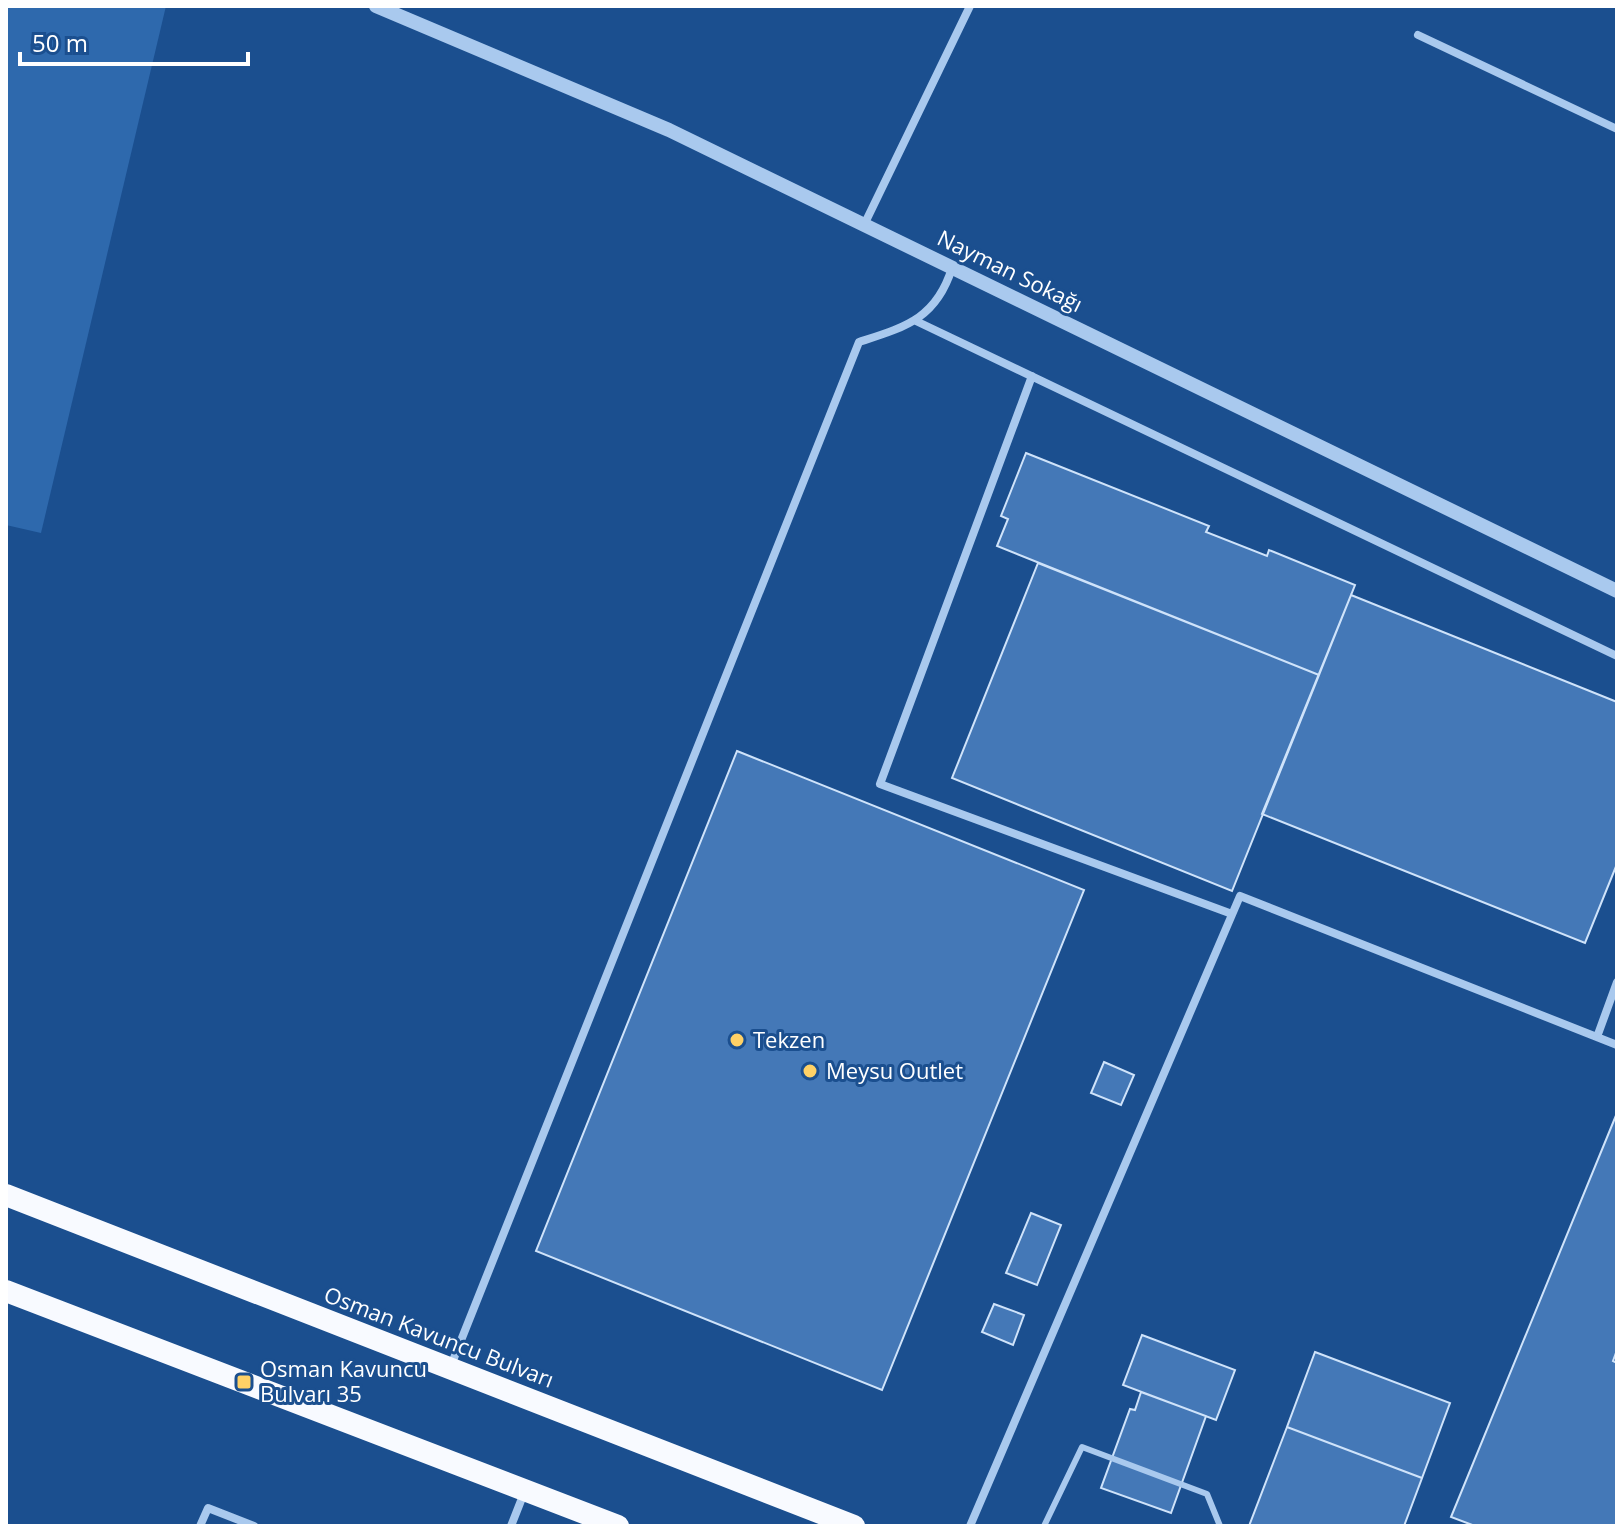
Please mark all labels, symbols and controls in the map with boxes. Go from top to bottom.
scale bar [20,16,248,66]
text: 50 m [32,26,88,59]
street label: Nayman Sokağı [933,222,1088,318]
place label: Tekzen [753,1024,825,1054]
marker: Tekzen [728,1031,746,1049]
place label: Meysu Outlet [826,1055,963,1085]
marker: Meysu Outlet [801,1062,819,1080]
street label: Osman Kavuncu Bulvarı [320,1278,559,1394]
place label: Osman Kavuncu Bulvarı 35 [260,1353,427,1408]
marker: Osman Kavuncu Bulvarı 35 [235,1373,253,1391]

